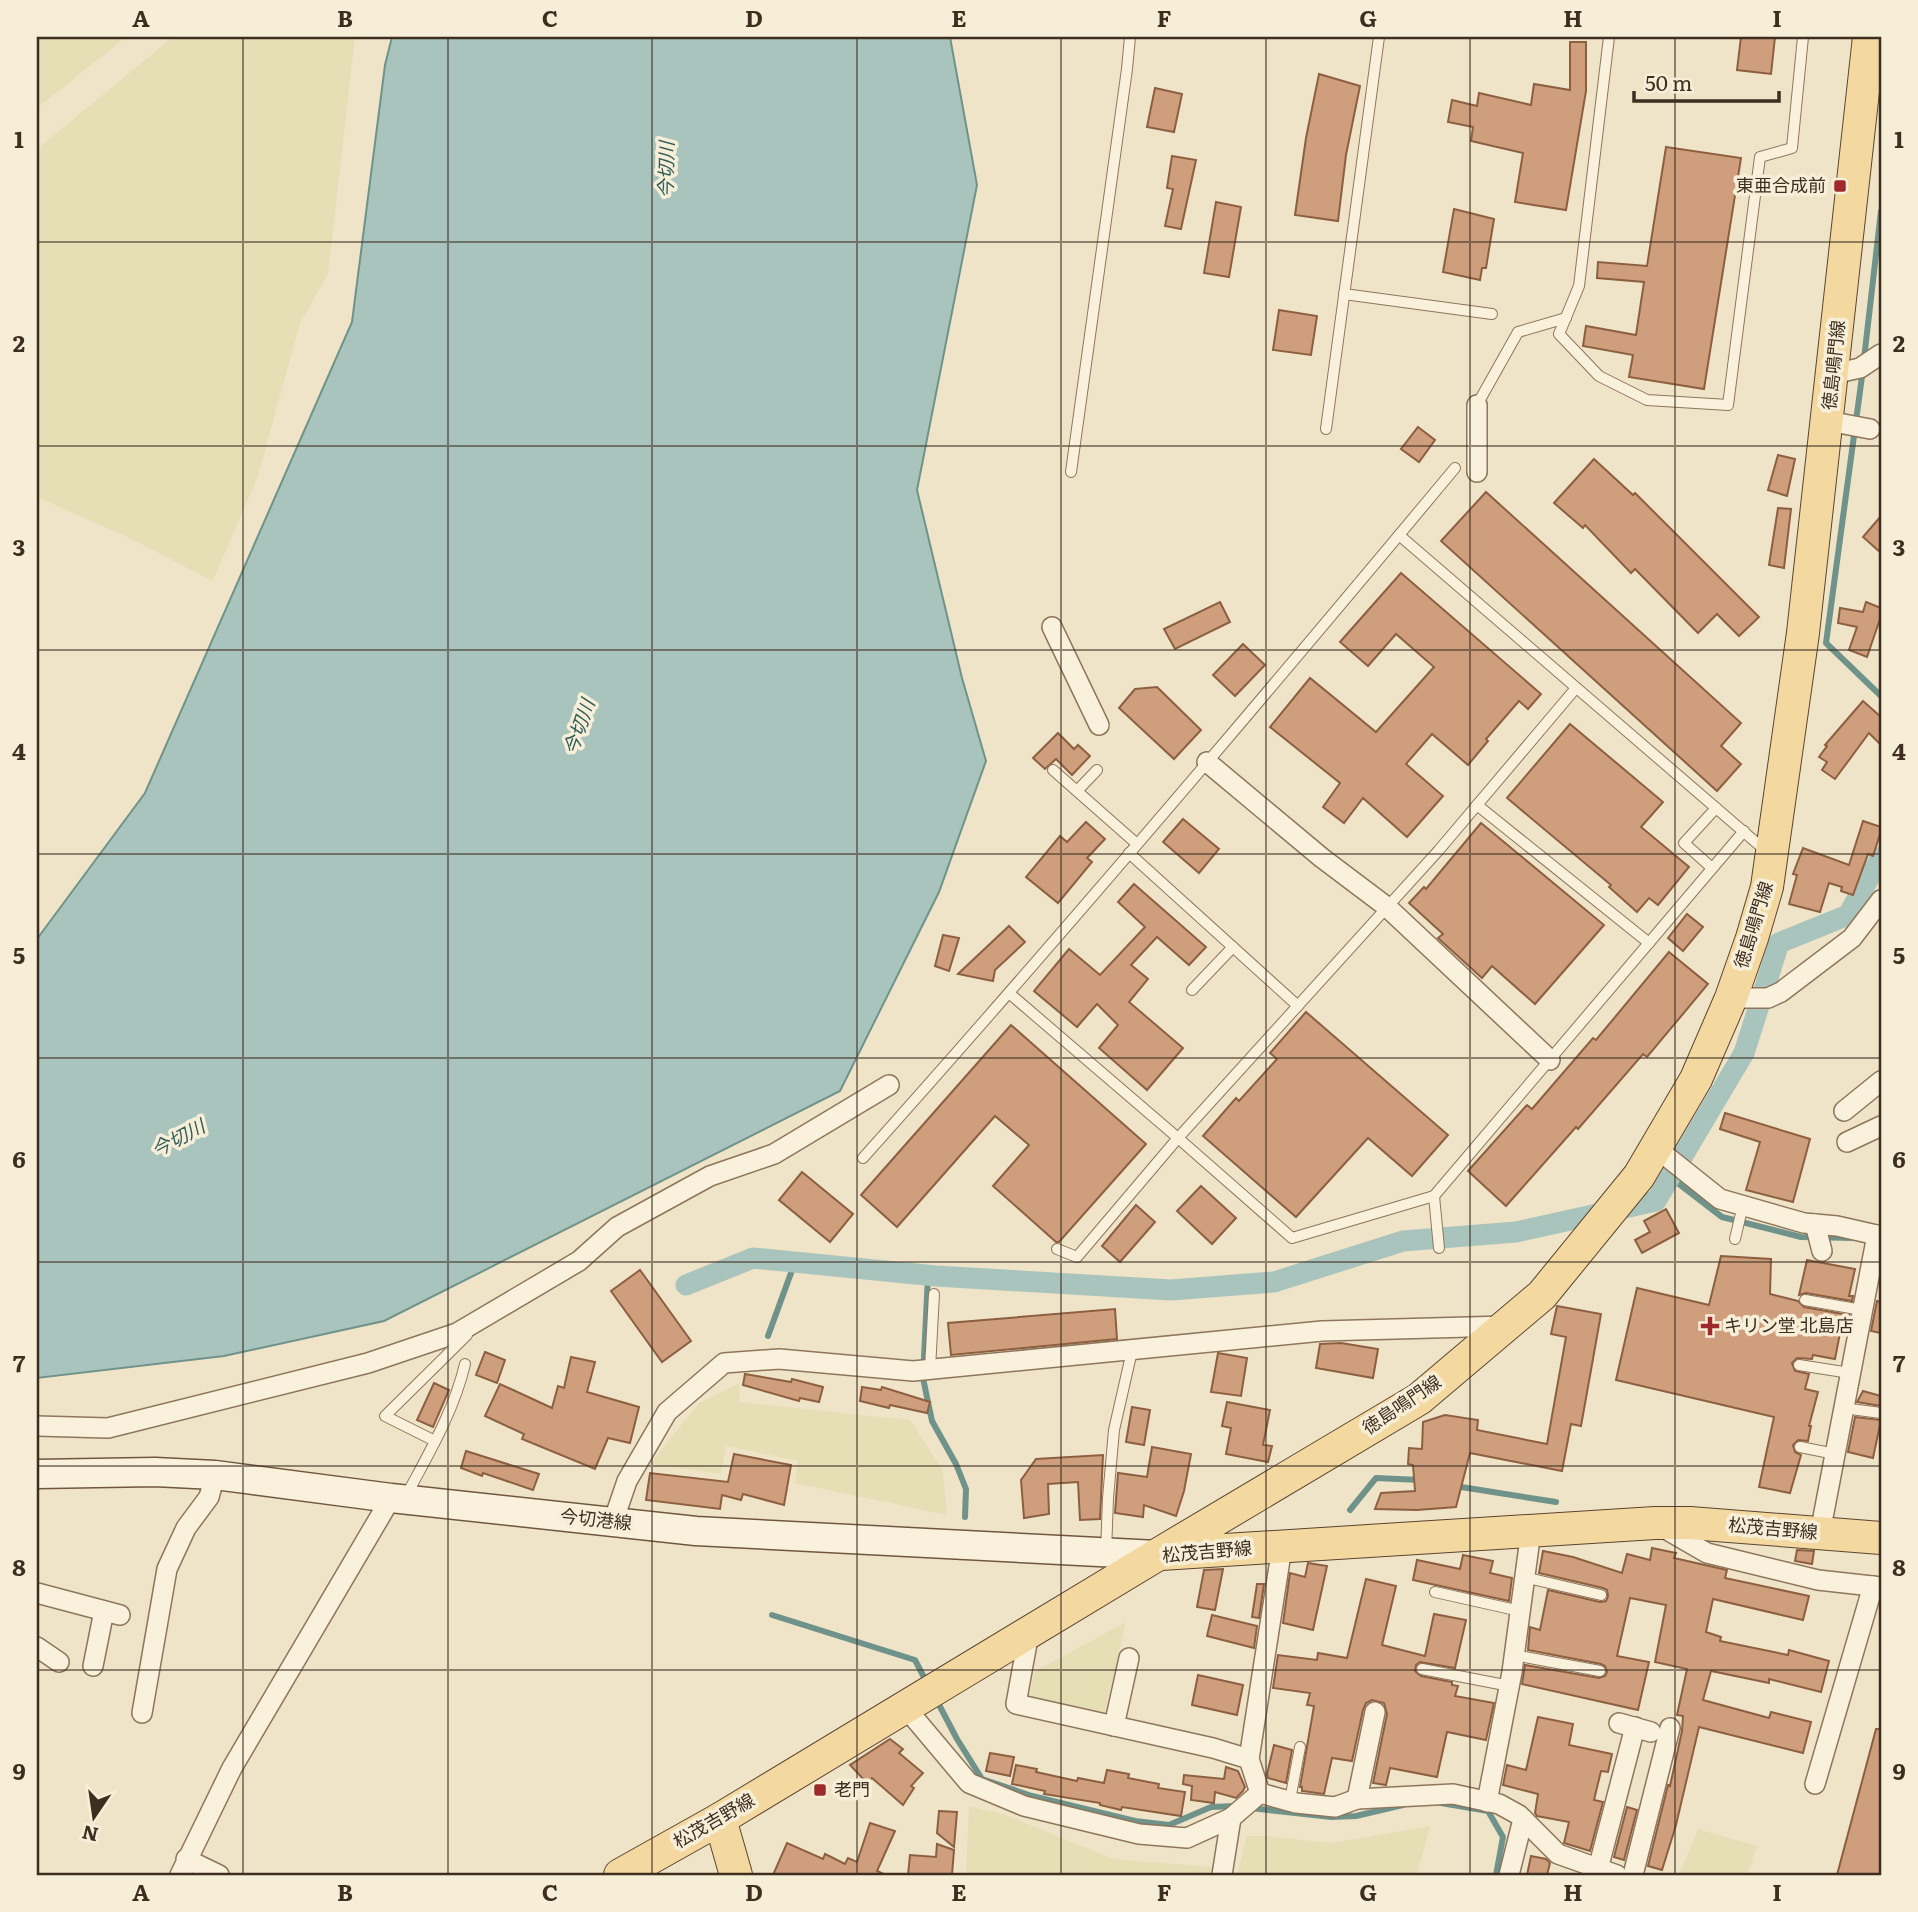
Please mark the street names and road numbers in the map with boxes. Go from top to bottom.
street label: 徳島鳴門線 [1814,319,1851,411]
street label: 徳島鳴門線 [1726,878,1779,972]
street label: 徳島鳴門線 [1356,1367,1446,1440]
street label: 今切港線 [559,1501,633,1536]
street label: 松茂吉野線 [1727,1510,1819,1545]
street label: 松茂吉野線 [1161,1533,1253,1568]
street label: 松茂吉野線 [668,1786,759,1854]

